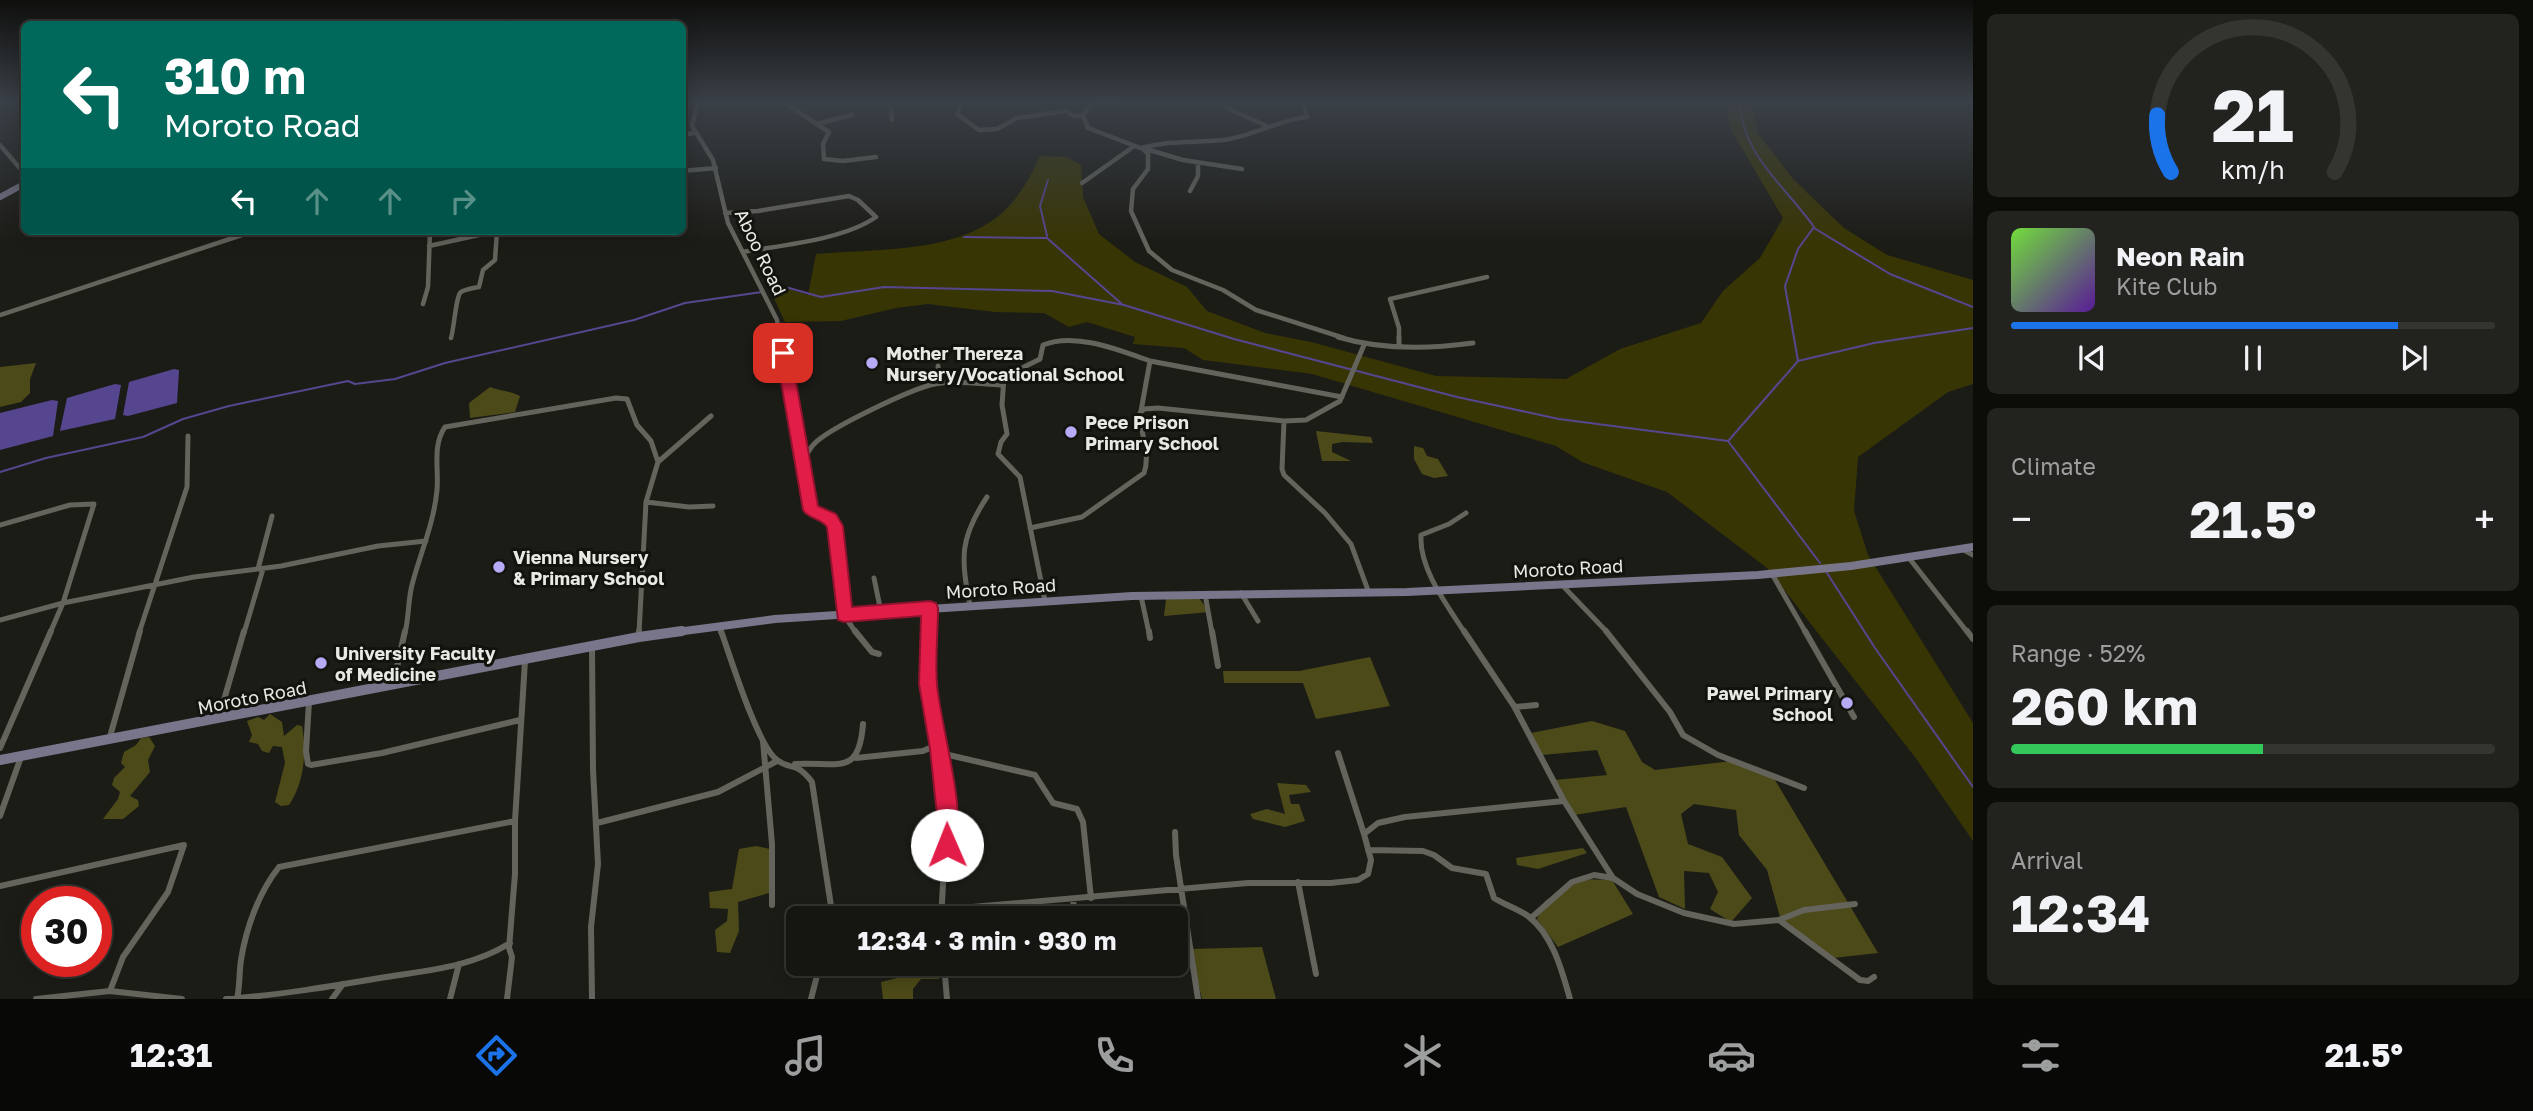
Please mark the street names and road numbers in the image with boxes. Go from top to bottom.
street label: Aboo Road [731,205,791,299]
street label: Moroto Road [1512,554,1624,582]
street label: Moroto Road [945,573,1057,603]
street label: Moroto Road [196,676,308,718]

